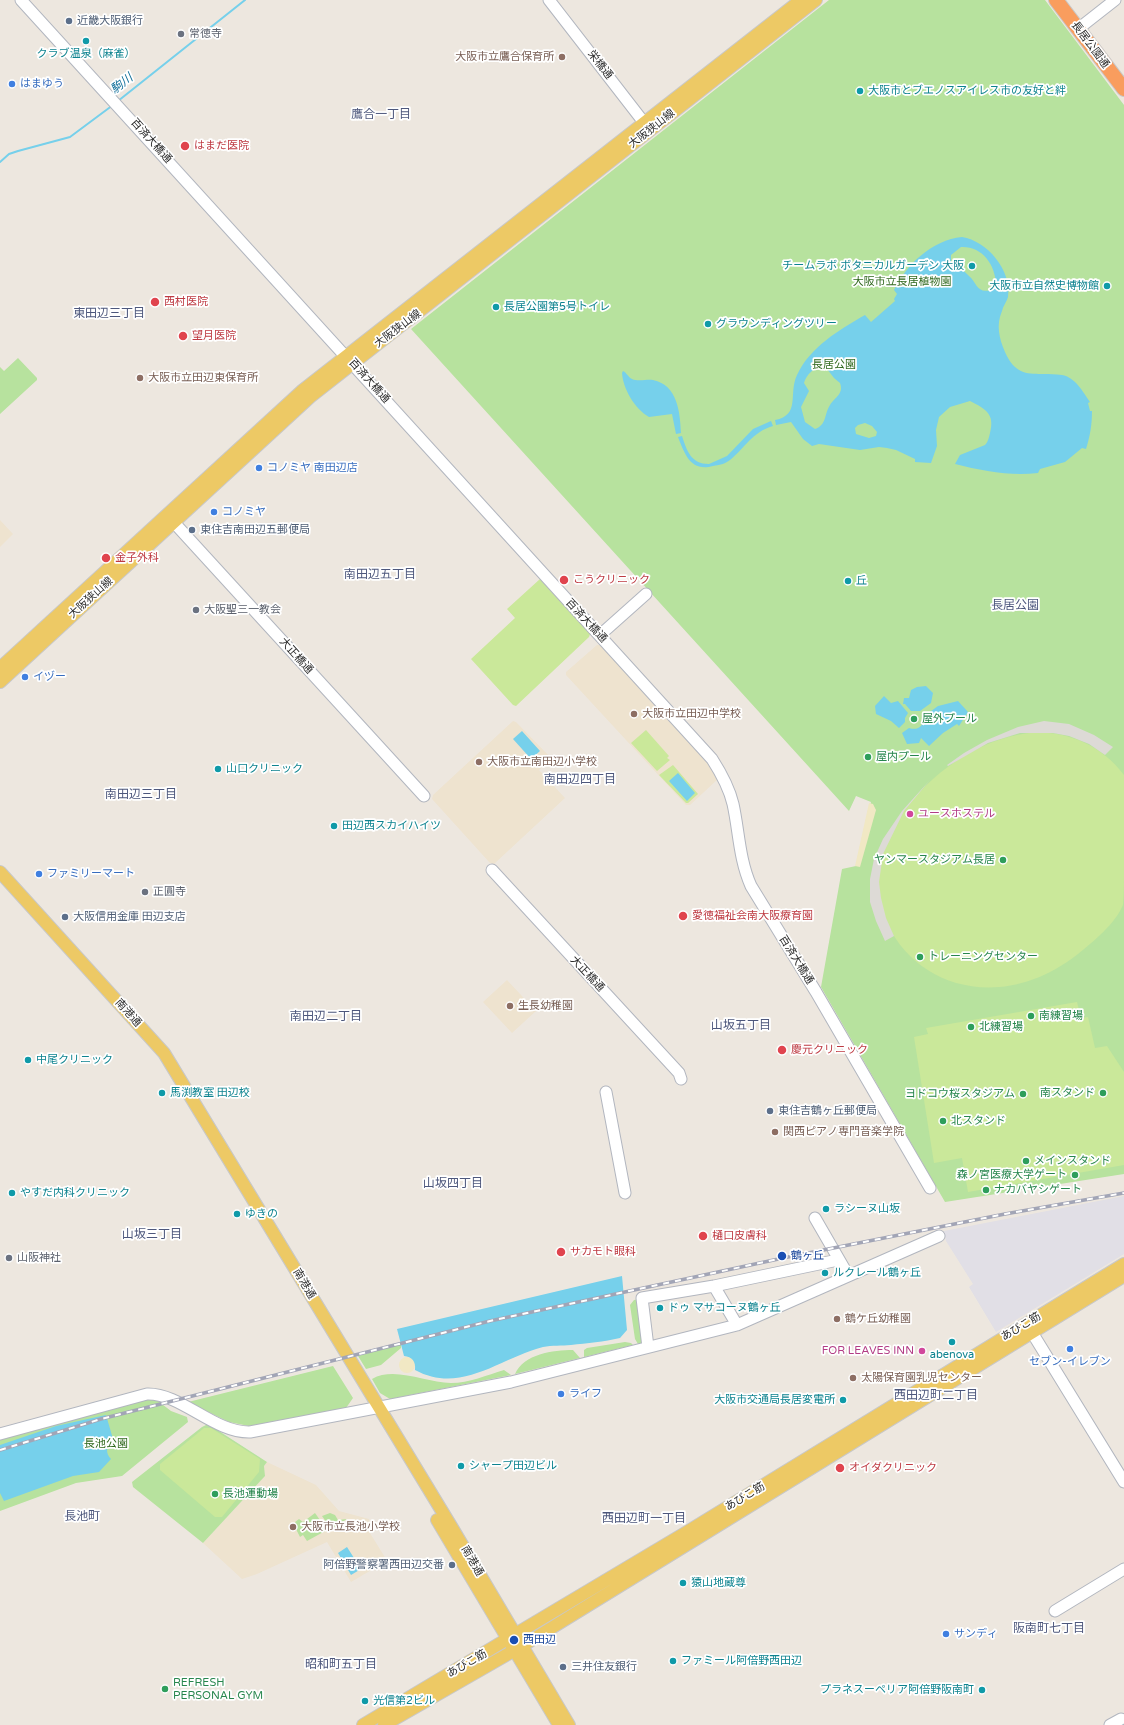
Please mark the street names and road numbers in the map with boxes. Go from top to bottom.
street label: 長居公園通 [1068,19,1112,71]
street label: 栄橋通 [585,48,615,82]
street label: 大阪狭山線 [626,107,678,151]
street label: 百済大橋通 [128,116,174,166]
street label: 大阪狭山線 [372,307,424,351]
street label: 百済大橋通 [346,356,392,406]
street label: 大阪狭山線 [66,575,116,621]
street label: 百済大橋通 [562,596,610,646]
street label: 大正橋通 [276,635,316,677]
street label: 百済大橋通 [776,933,816,987]
street label: 大正橋通 [567,953,607,995]
street label: 南港通 [112,996,144,1030]
street label: 南港通 [290,1266,318,1302]
street label: あびこ筋 [999,1310,1043,1344]
street label: あびこ筋 [723,1480,767,1514]
street label: 南港通 [458,1543,486,1579]
street label: あびこ筋 [445,1647,489,1681]

